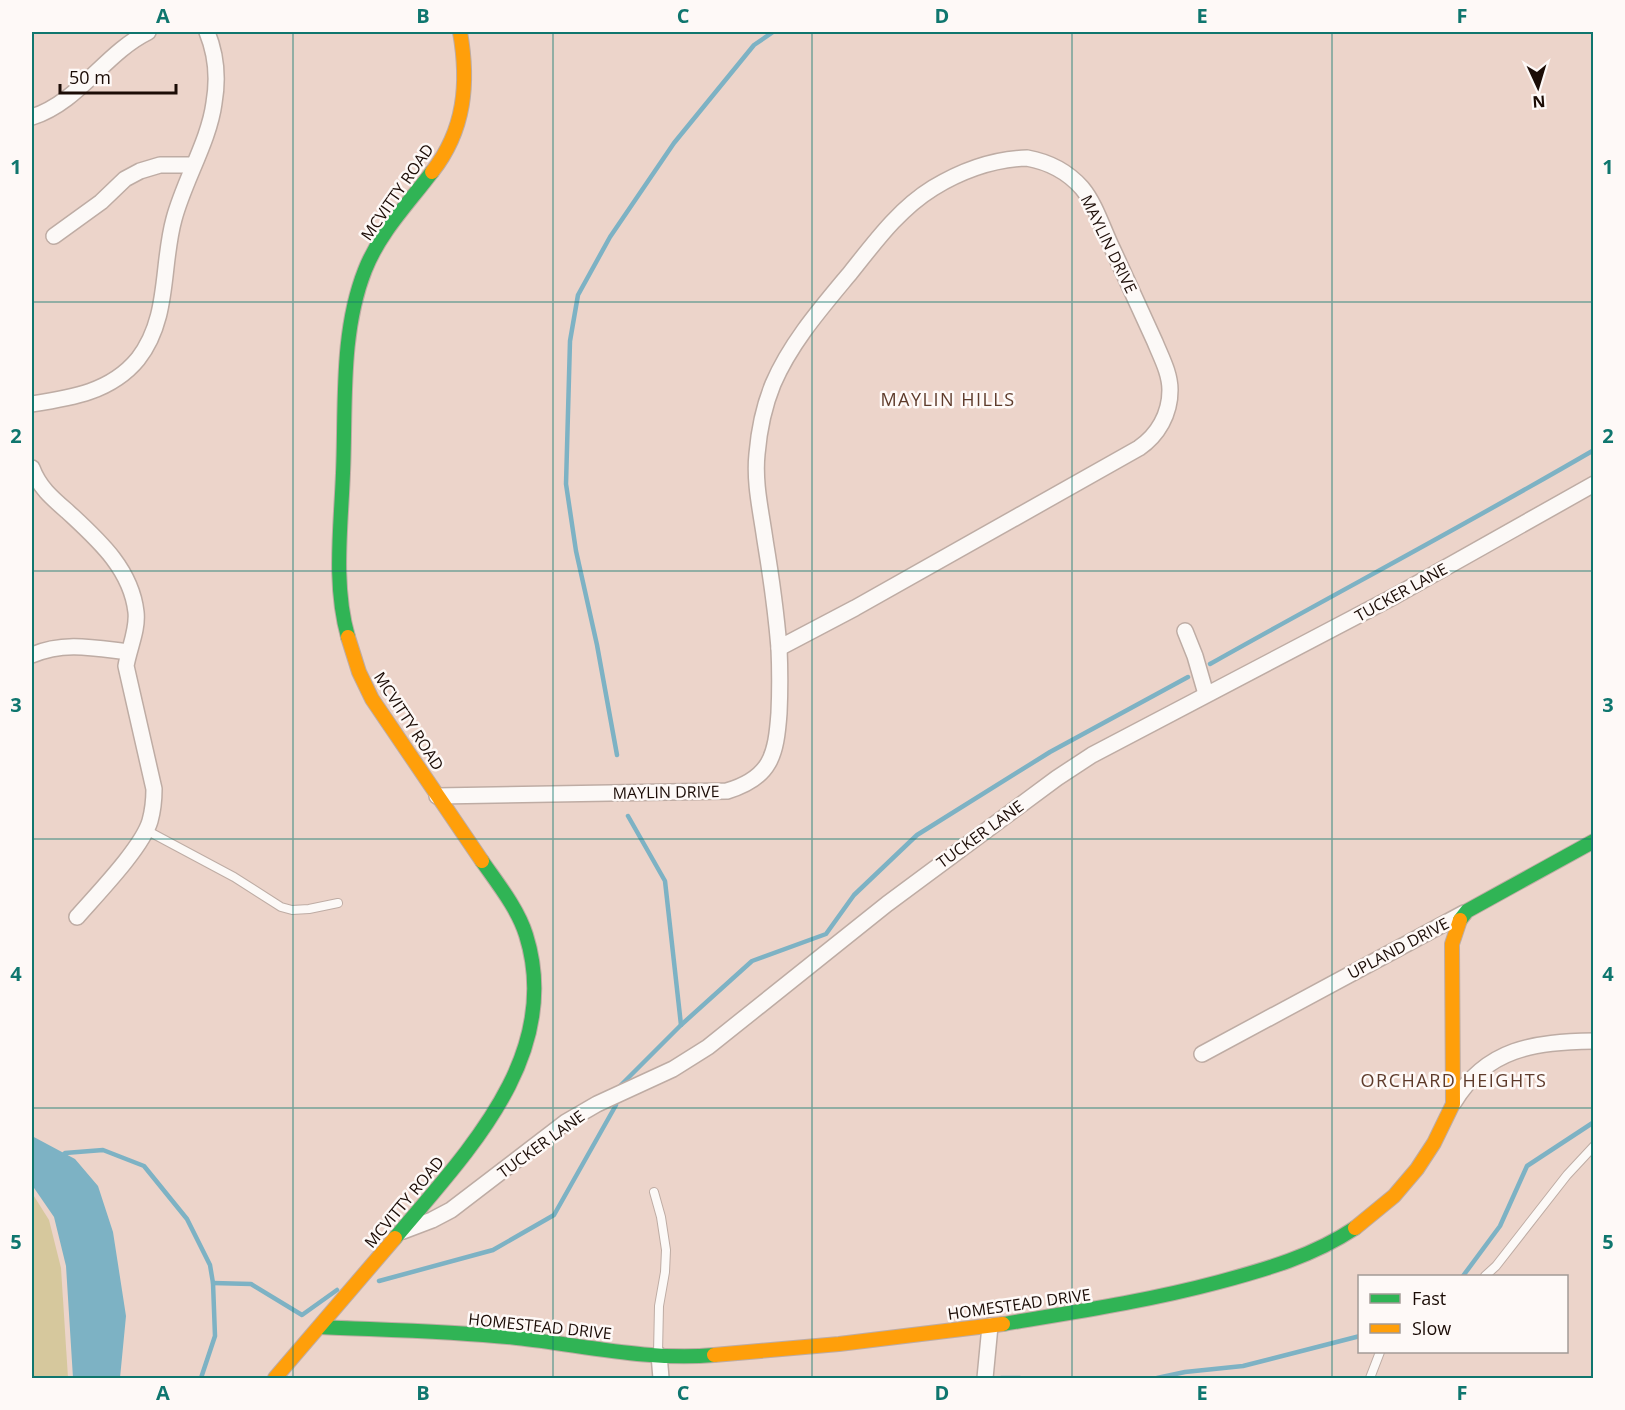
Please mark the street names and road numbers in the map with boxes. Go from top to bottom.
street label: MCVITTY ROAD [356,139,438,245]
street label: MAYLIN DRIVE [1076,191,1142,297]
street label: TUCKER LANE [1351,557,1451,627]
street label: MCVITTY ROAD [369,668,449,774]
street label: MAYLIN DRIVE [612,780,720,804]
street label: TUCKER LANE [932,795,1028,873]
street label: UPLAND DRIVE [1343,912,1453,984]
street label: TUCKER LANE [493,1105,589,1183]
street label: MCVITTY ROAD [359,1152,449,1252]
street label: HOMESTEAD DRIVE [946,1283,1092,1325]
street label: HOMESTEAD DRIVE [467,1308,613,1344]

